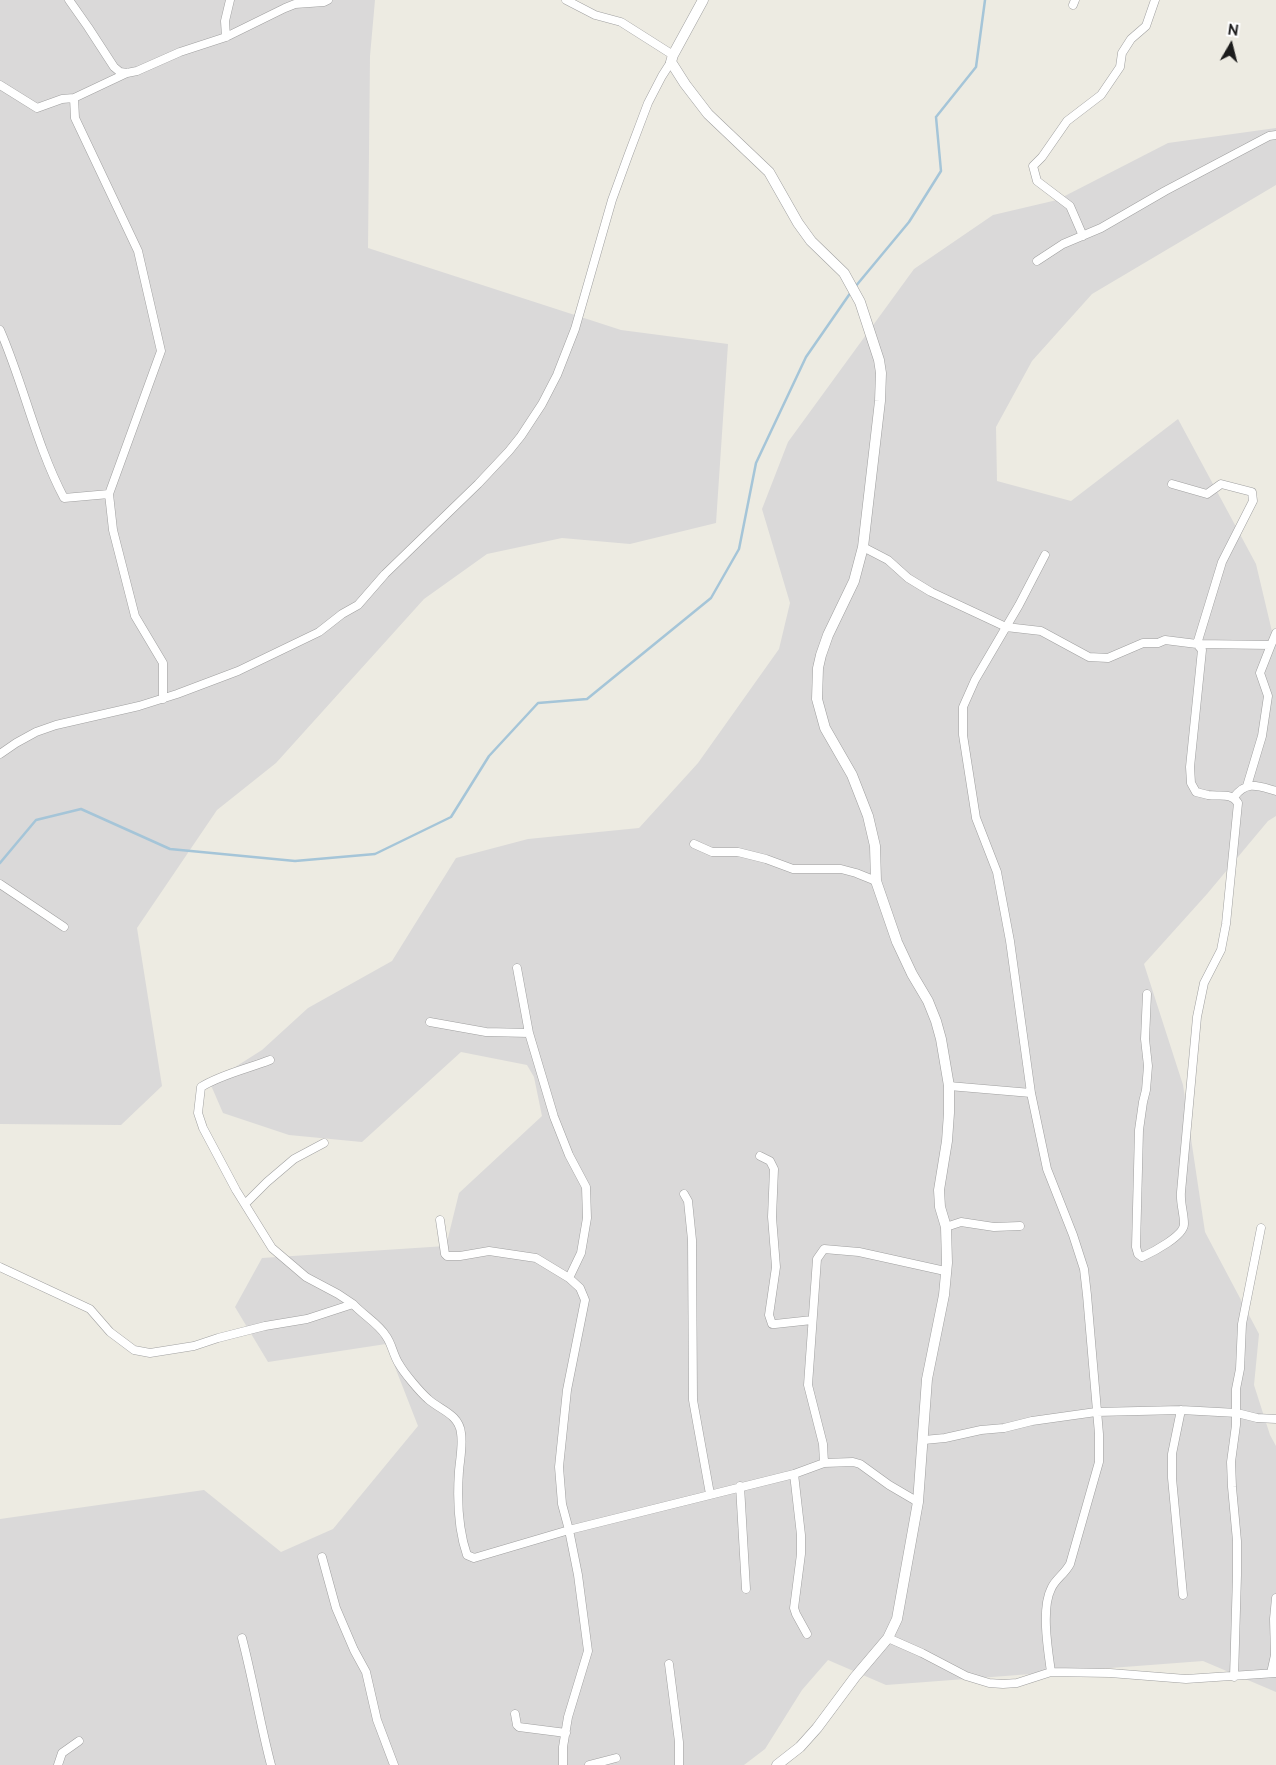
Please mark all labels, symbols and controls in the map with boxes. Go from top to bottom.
north arrow [1206,20,1256,70]
text: N [1227,21,1239,39]

